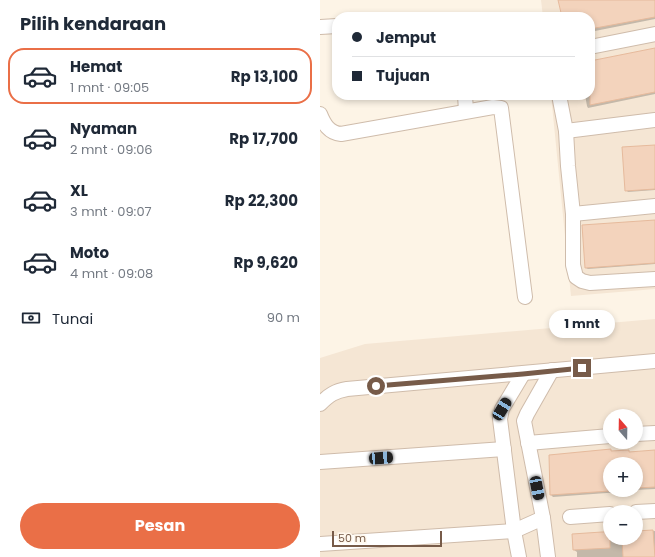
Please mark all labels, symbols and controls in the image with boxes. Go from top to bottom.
text: Pilih kendaraan [20,11,166,36]
text: Jemput [376,27,436,48]
text: Hemat [70,56,122,77]
icon: car [22,58,58,94]
text: Tujuan [376,65,430,86]
text: Rp 13,100 [231,66,298,87]
text: 1 mnt · 09:05 [70,78,149,97]
text: Nyaman [70,118,137,139]
icon: car [22,120,58,156]
text: Rp 17,700 [229,128,298,149]
text: 2 mnt · 09:06 [70,140,153,159]
text: XL [70,180,88,201]
icon: car [22,182,58,218]
text: Rp 22,300 [225,190,298,211]
text: 3 mnt · 09:07 [70,202,152,221]
text: Moto [70,242,109,263]
icon: car [22,244,58,280]
text: Rp 9,620 [233,252,298,273]
text: 4 mnt · 09:08 [70,264,153,283]
icon: cash [20,307,42,329]
text: Tunai [52,308,93,329]
text: 90 m [267,308,300,327]
callout: 1 mnt [549,310,615,338]
text: 1 mnt [564,314,600,333]
route end [573,359,591,377]
route start [367,377,385,395]
car [491,396,513,422]
north arrow [603,409,643,449]
map controls [603,409,643,545]
car [369,451,393,465]
button: + [603,457,643,497]
car [529,475,545,501]
button: Pesan [20,503,300,549]
button: − [603,505,643,545]
scale bar [332,529,442,548]
text: 50 m [338,530,366,546]

